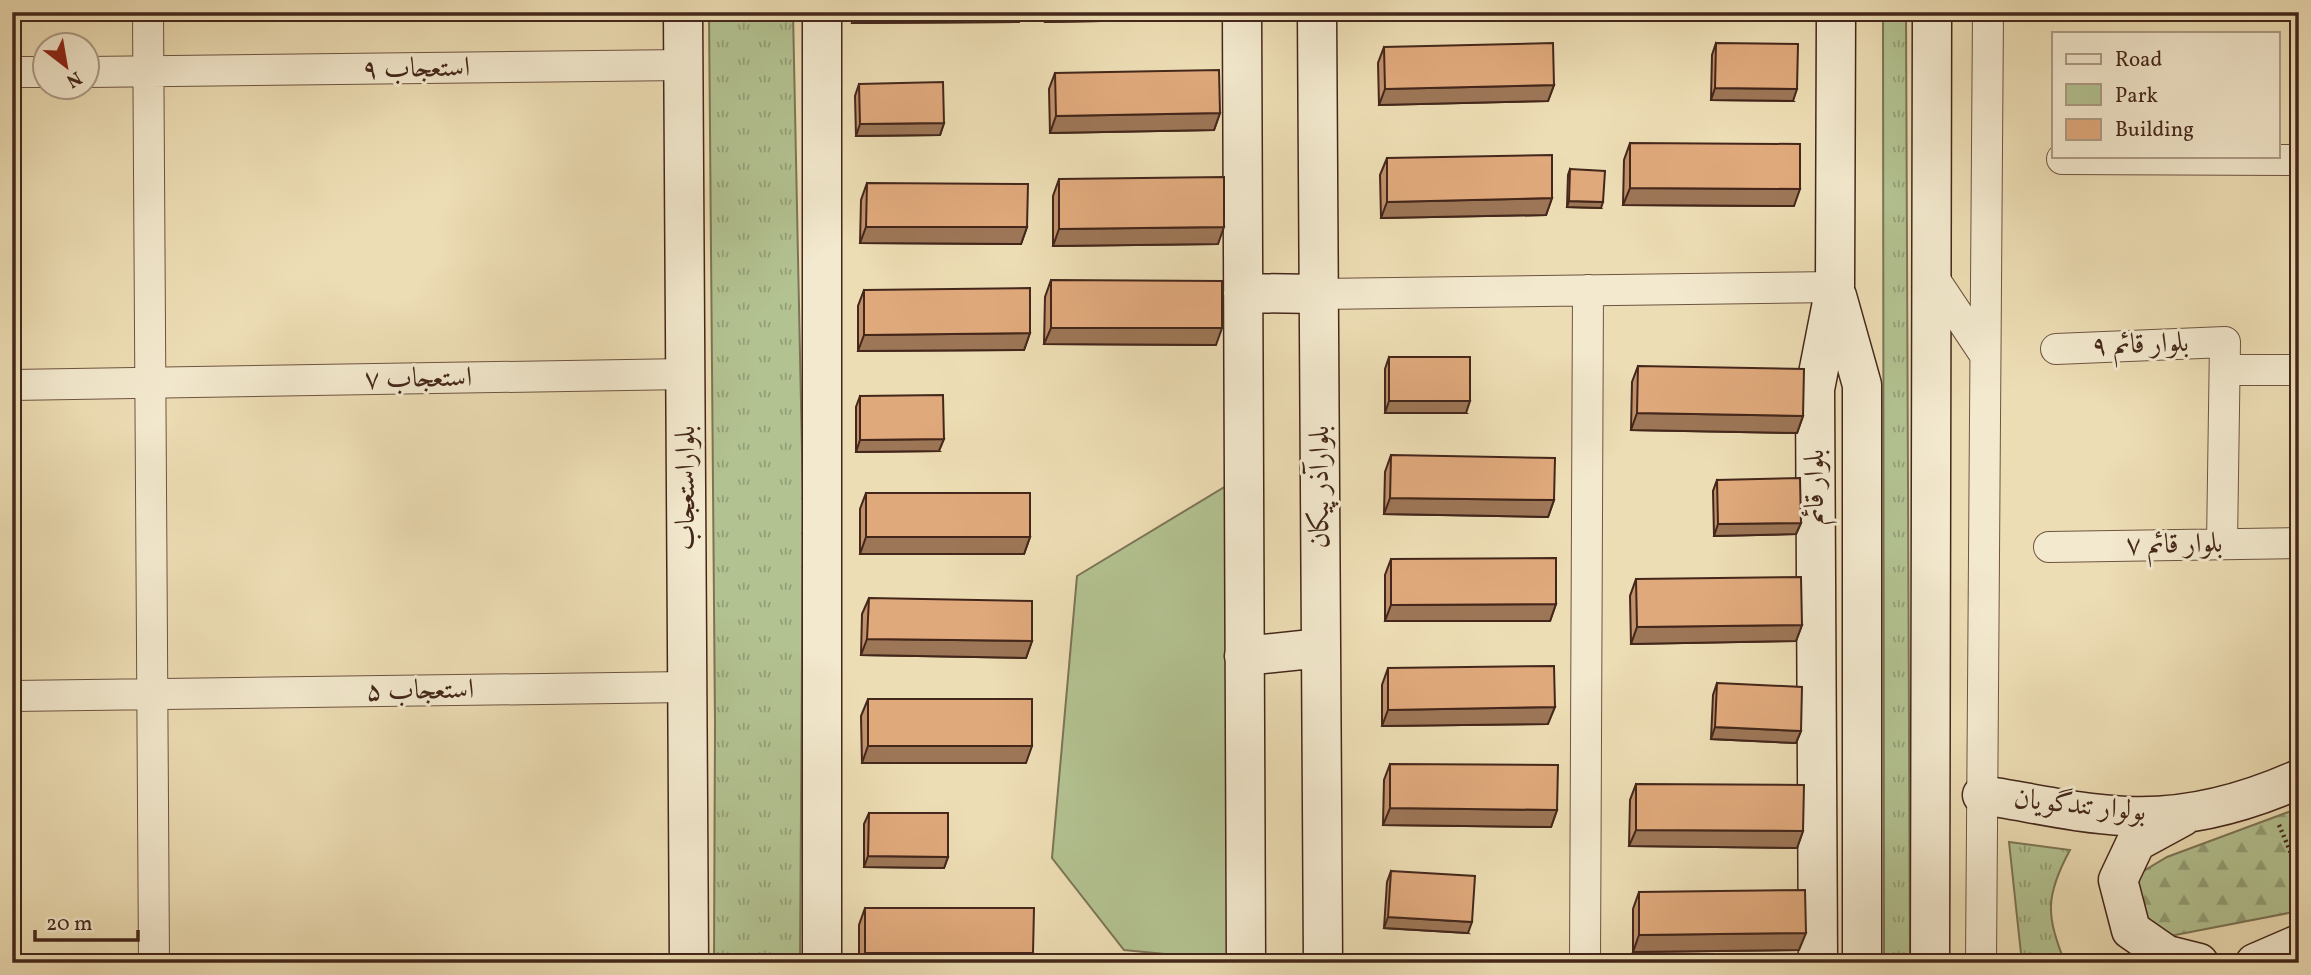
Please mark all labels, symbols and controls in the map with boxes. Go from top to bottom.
north arrow [32,32,102,102]
legend [2052,32,2280,158]
text: Road [2115,46,2162,75]
street label: استعجاب ۹ [361,49,471,89]
text: N [61,64,86,94]
text: Park [2115,82,2158,111]
text: Building [2115,116,2194,145]
street label: بلوار قائم ۹ [2091,324,2190,369]
street label: استعجاب ۷ [363,359,473,399]
street label: بلوارآذر پیکان [1301,425,1340,549]
street label: بلواراستعجاب [667,426,706,550]
street label: بلوار قائم [1796,449,1838,525]
street label: بلوار قائم ۷ [2125,525,2223,568]
street label: استعجاب ۵ [365,671,475,711]
street label: بولوار تندگویان [2012,780,2148,832]
scale bar [35,898,138,942]
text: 20 m [46,910,92,939]

